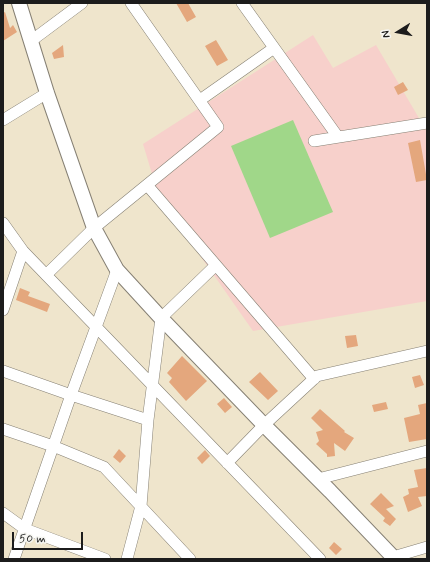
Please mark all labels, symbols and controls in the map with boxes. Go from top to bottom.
north arrow [378,12,418,52]
text: N [379,29,394,39]
scale bar [14,524,85,550]
text: 50 m [19,531,46,547]

